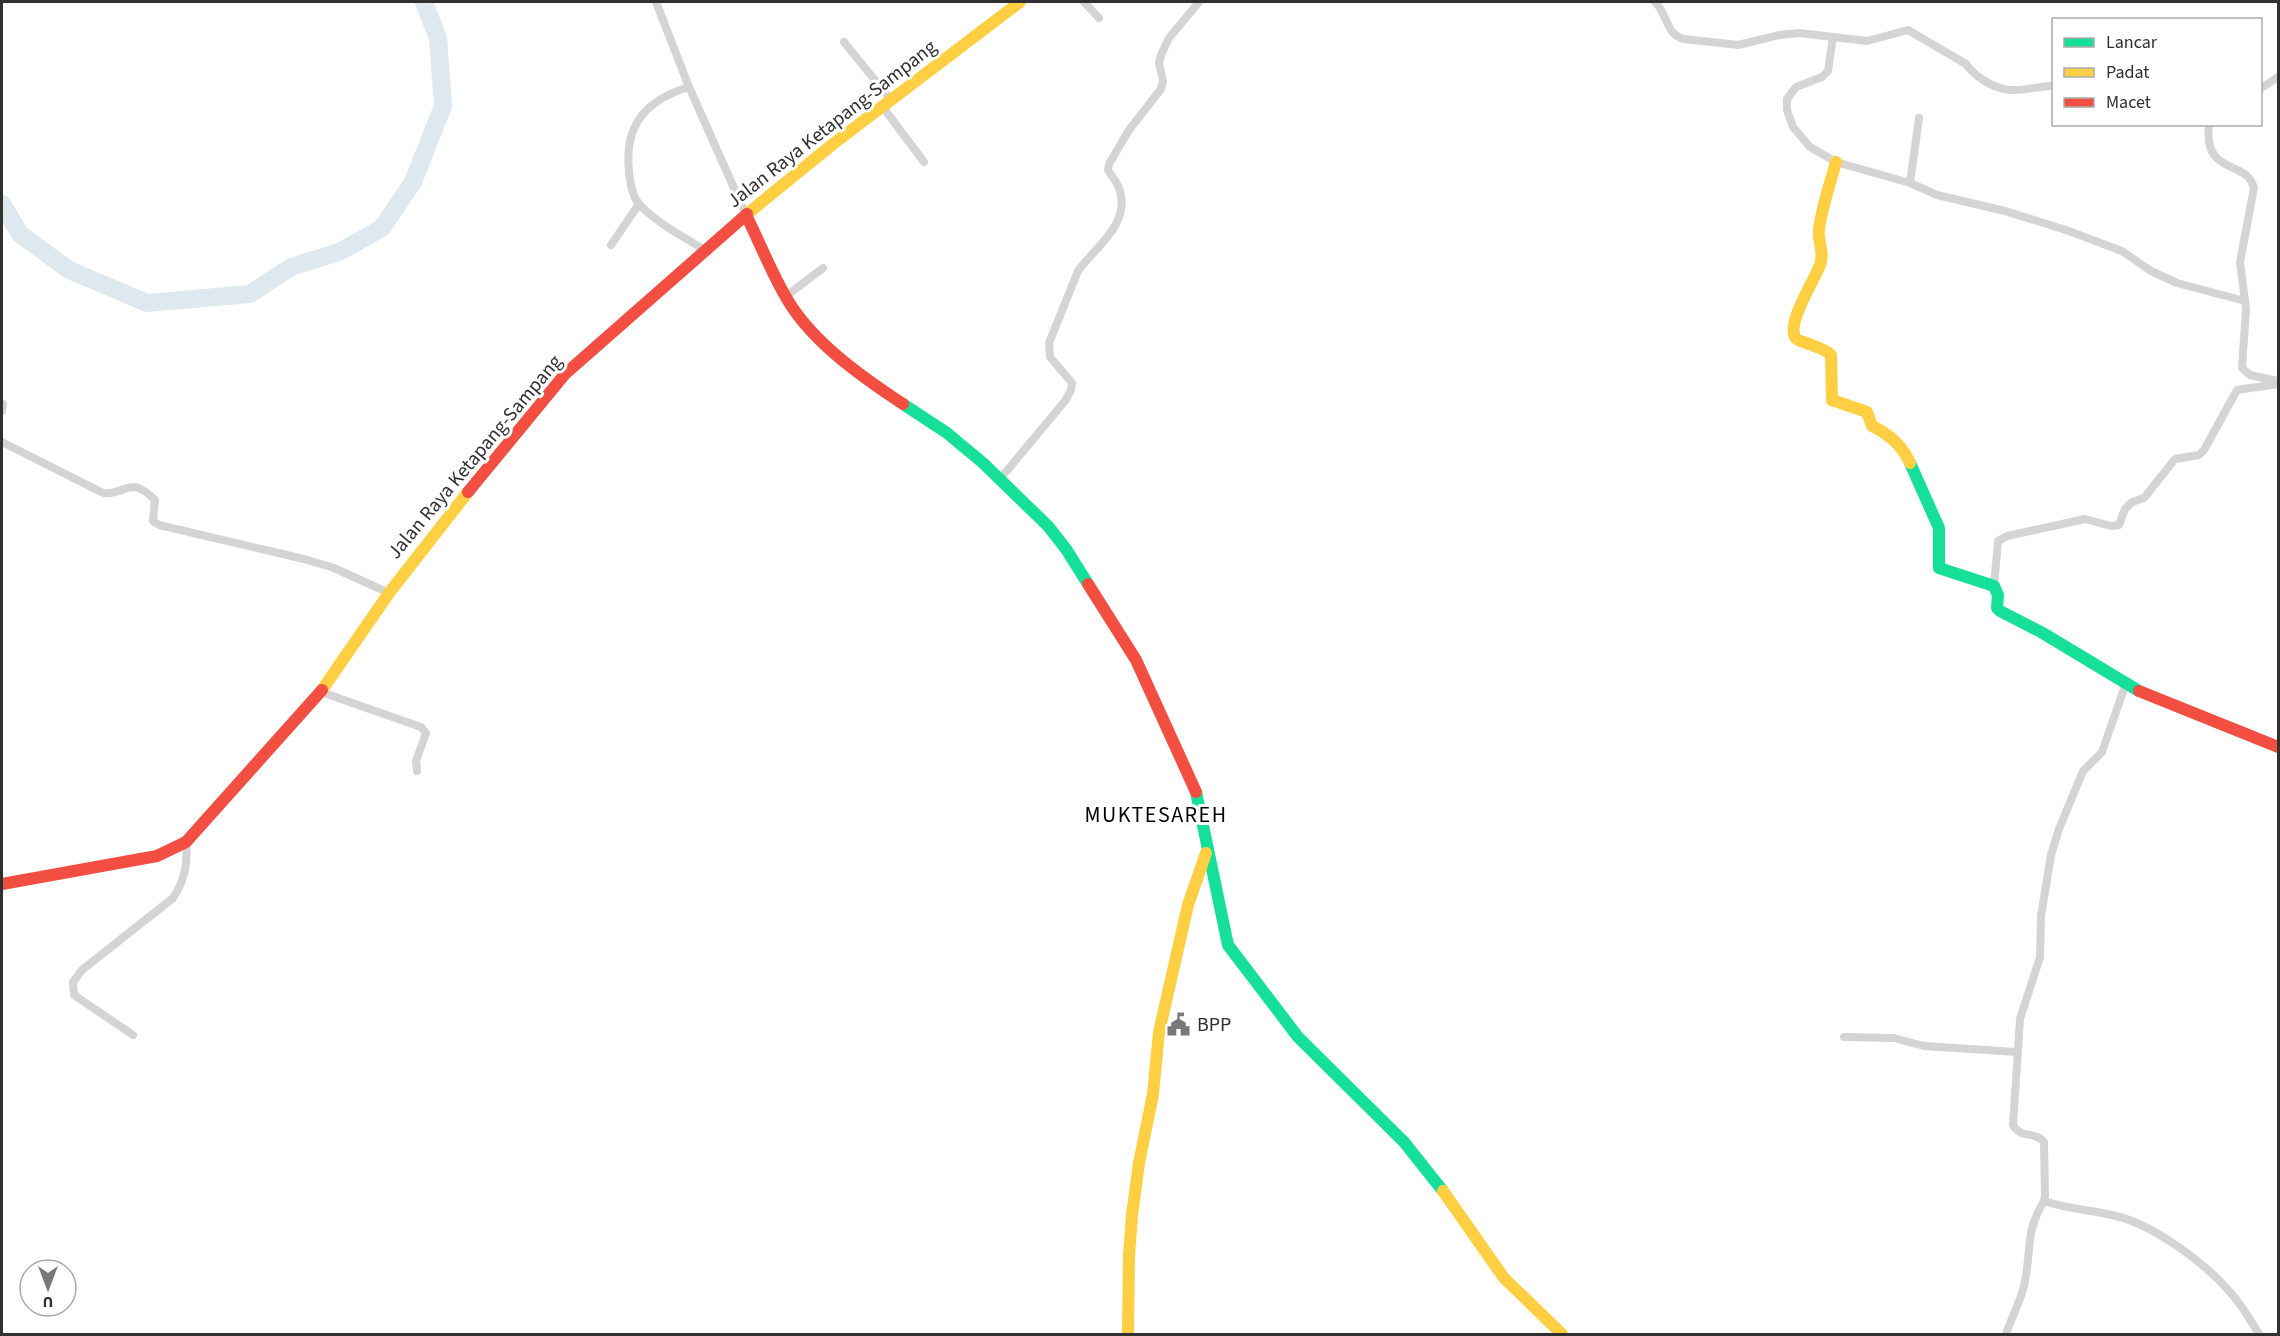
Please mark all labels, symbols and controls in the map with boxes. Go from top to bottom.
legend [2052,18,2262,126]
text: Lancar [2106,30,2158,55]
street label: Jalan Raya Ketapang-Sampang [721,33,943,215]
text: Padat [2106,60,2149,85]
text: Macet [2106,90,2151,115]
street label: Jalan Raya Ketapang-Sampang [381,349,569,565]
district label: MUKTESAREH [1084,799,1228,831]
place label: BPP [1197,1011,1231,1039]
public building icon: BPP [1166,1012,1192,1038]
north arrow [18,1258,78,1318]
text: U [43,1291,53,1313]

